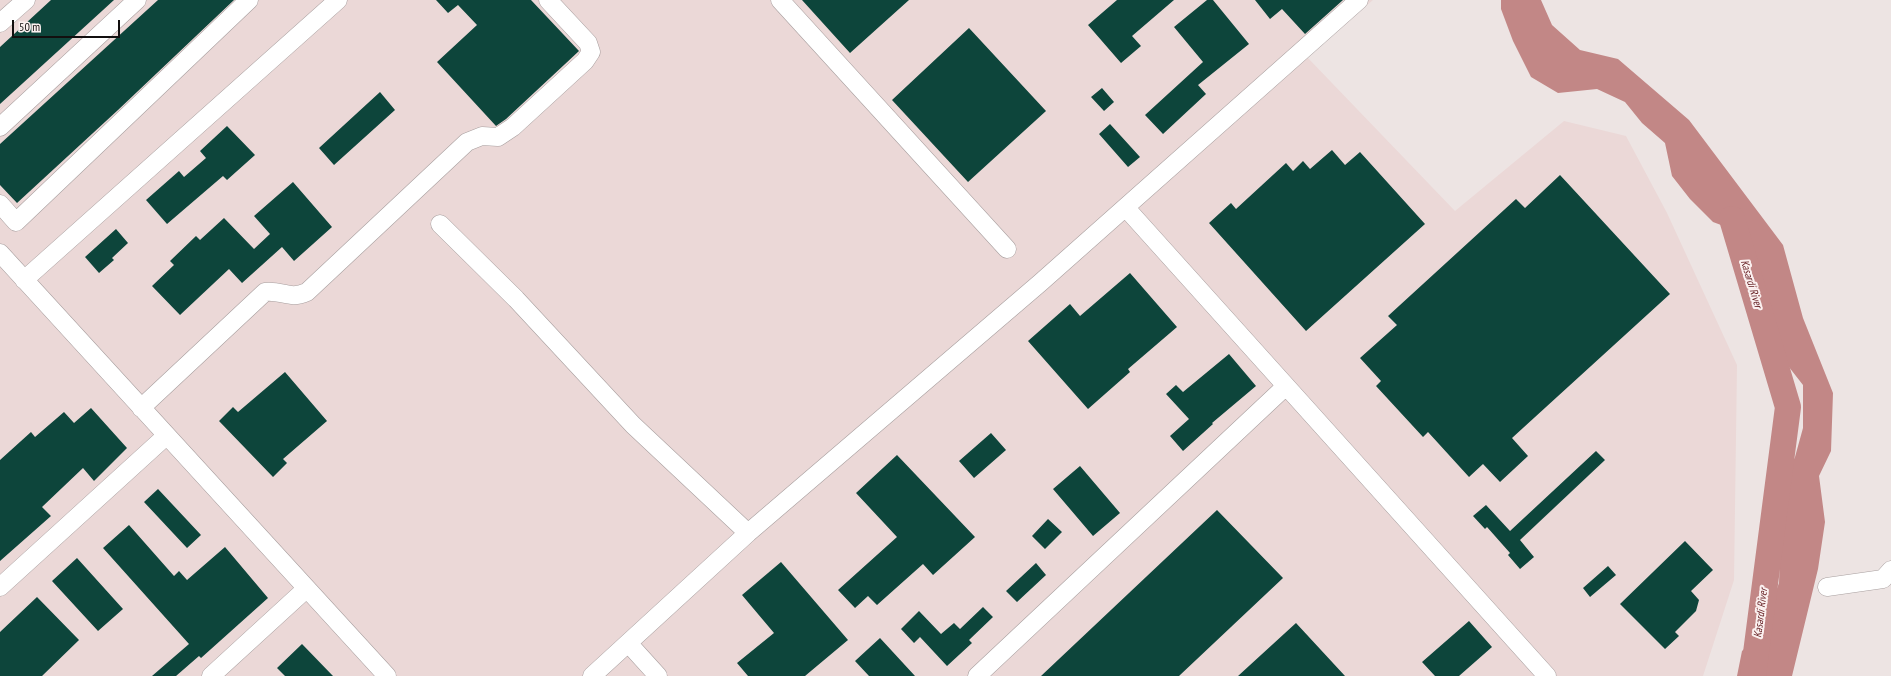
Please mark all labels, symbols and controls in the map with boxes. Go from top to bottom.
scale bar [14,12,122,38]
text: 50 m [19,19,40,34]
water label: Kasardi River [1737,258,1765,310]
water label: Kasardi River [1751,588,1771,638]

